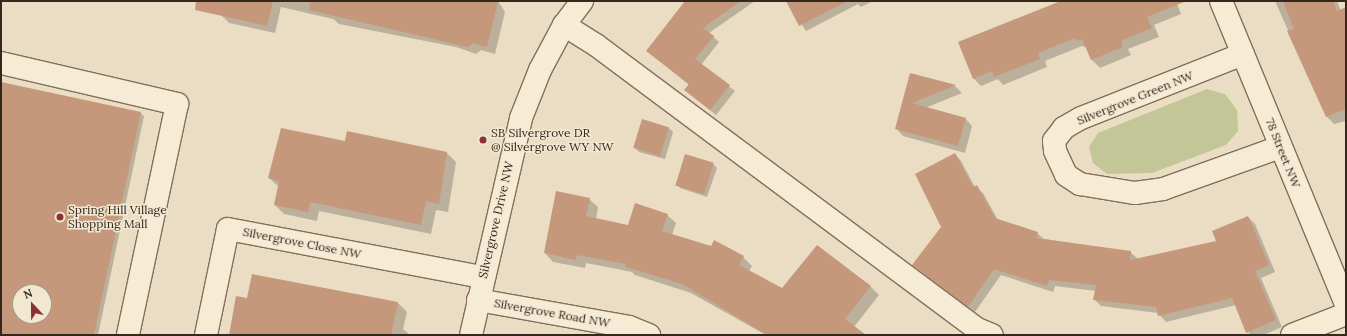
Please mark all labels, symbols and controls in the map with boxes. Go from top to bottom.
street label: Silvergrove Green NW [1075,68,1195,128]
street label: 78 Street NW [1263,116,1303,190]
place label: SB Silvergrove DR @ Silvergrove WY NW [491,126,613,154]
marker: SB Silvergrove DR @ Silvergrove WY NW [478,135,488,145]
street label: Silvergrove Drive NW [476,160,516,280]
place label: Spring Hill Village Shopping Mall [68,203,167,231]
marker: Spring Hill Village Shopping Mall [55,212,65,222]
street label: Silvergrove Close NW [242,224,362,262]
north arrow [12,284,52,324]
text: N [21,286,34,302]
street label: Silvergrove Road NW [493,296,611,330]

